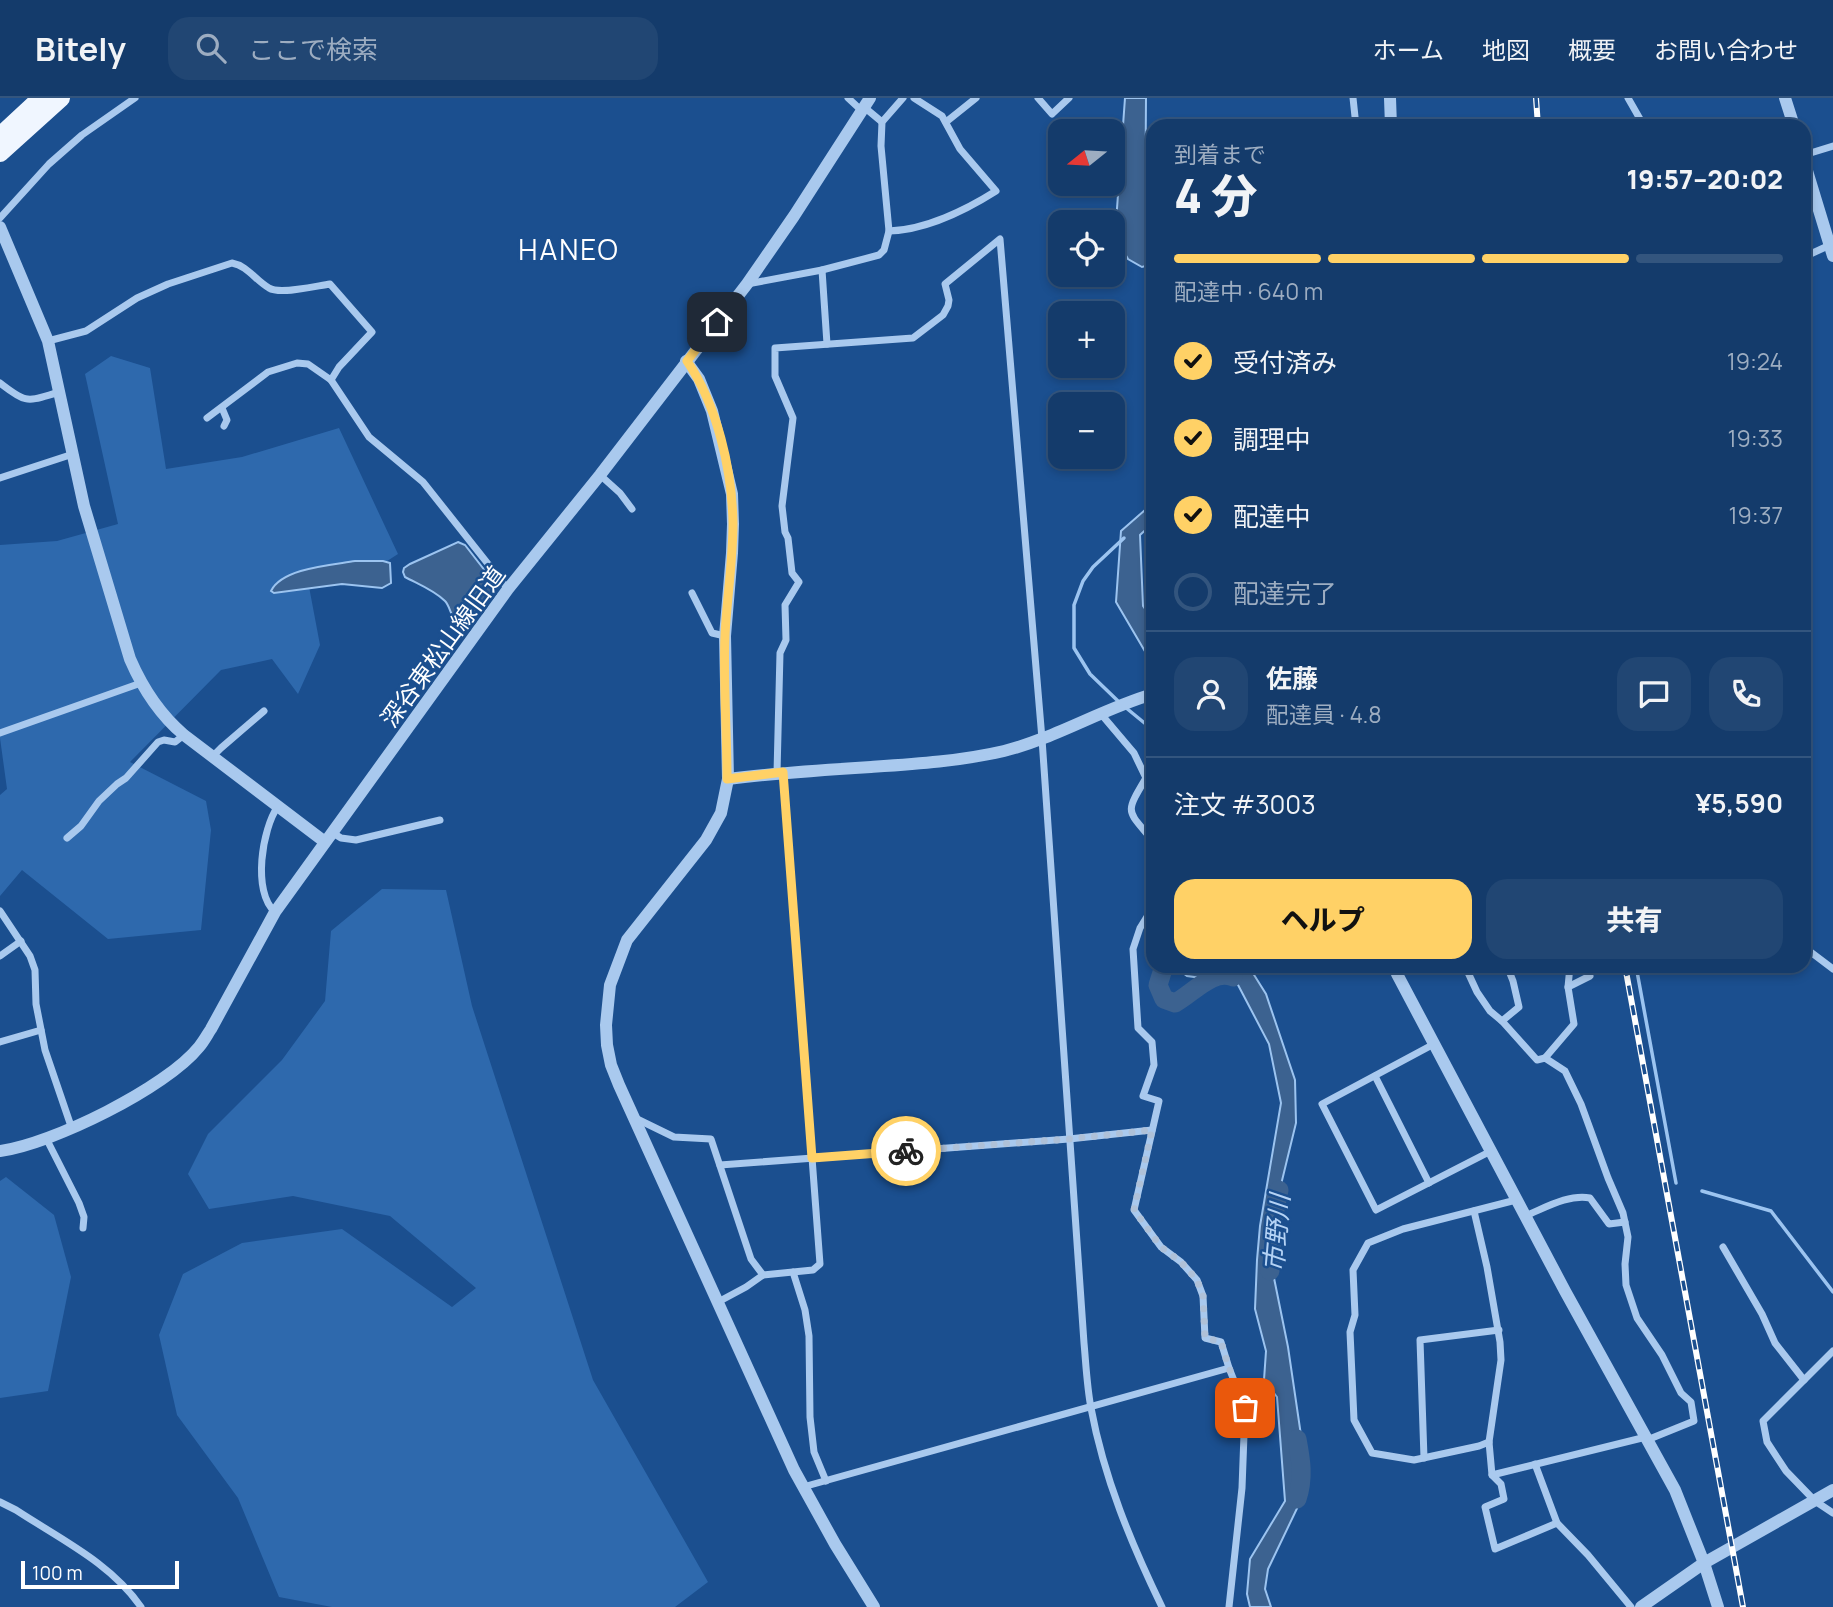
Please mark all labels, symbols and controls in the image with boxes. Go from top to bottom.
search box [168,17,658,80]
text: Bitely [35,26,126,71]
icon: search [192,29,230,67]
text: ここで検索 [248,31,378,67]
text: ホーム [1373,33,1444,66]
text: 地図 [1482,33,1530,66]
text: 概要 [1568,33,1616,66]
text: お問い合わせ [1654,33,1798,66]
north arrow [1048,119,1125,196]
map controls [1048,119,1125,469]
text: 到着まで [1174,138,1266,170]
text: 19:57–20:02 [1627,161,1783,197]
text: 4 分 [1174,164,1258,227]
button: locate [1048,210,1125,287]
district label: HANEO [518,230,620,268]
text: 配達中 · 640 m [1174,275,1323,307]
pin [687,292,747,352]
button: + [1048,301,1125,378]
icon: home [698,303,736,341]
icon: check [1174,342,1212,380]
text: 受付済み [1233,344,1337,380]
text: 19:24 [1727,345,1783,377]
button: − [1048,392,1125,469]
icon: check [1174,419,1212,457]
text: 調理中 [1233,421,1311,457]
text: 19:33 [1727,422,1783,454]
icon: check [1174,496,1212,534]
text: 配達中 [1233,498,1311,534]
text: 19:37 [1729,499,1783,531]
street label: 深谷東松山線旧道 [372,559,512,733]
text: 配達完了 [1233,575,1337,611]
button: person [1174,657,1248,731]
button: chat [1617,657,1691,731]
button: phone [1709,657,1783,731]
text: 佐藤 [1266,660,1318,696]
text: 配達員 · 4.8 [1266,698,1382,730]
text: ¥5,590 [1695,785,1783,821]
text: 注文 #3003 [1174,786,1316,822]
button: ヘルプ [1174,879,1472,959]
button: 共有 [1486,879,1783,959]
courier [871,1116,941,1186]
icon: bike [887,1132,925,1170]
water label: 市野川 [1255,1190,1298,1273]
pin [1215,1378,1275,1438]
icon: bag [1226,1389,1264,1427]
scale bar [21,1558,178,1590]
text: 100 m [32,1560,83,1586]

